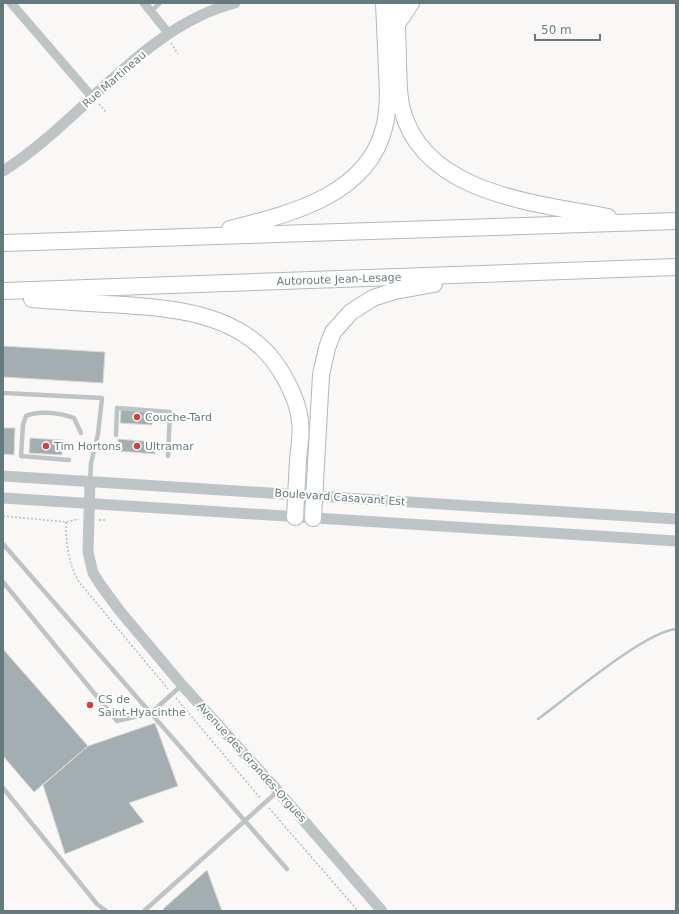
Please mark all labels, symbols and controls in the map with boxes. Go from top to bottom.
scale bar [535,16,600,42]
text: 50 m [541,23,572,37]
street label: Rue Martineau [80,48,149,111]
street label: Autoroute Jean-Lesage [276,271,402,288]
place label: Couche-Tard [145,411,212,424]
marker: Couche-Tard [132,412,142,422]
place label: Tim Hortons [53,440,121,453]
place label: Ultramar [145,440,194,453]
marker: Tim Hortons [41,441,51,451]
marker: Ultramar [132,441,142,451]
street label: Boulevard Casavant Est [274,486,406,509]
place label: CS de Saint-Hyacinthe [98,693,186,719]
marker: CS de Saint-Hyacinthe [85,700,95,710]
street label: Avenue des Grandes-Orgues [194,700,309,825]

